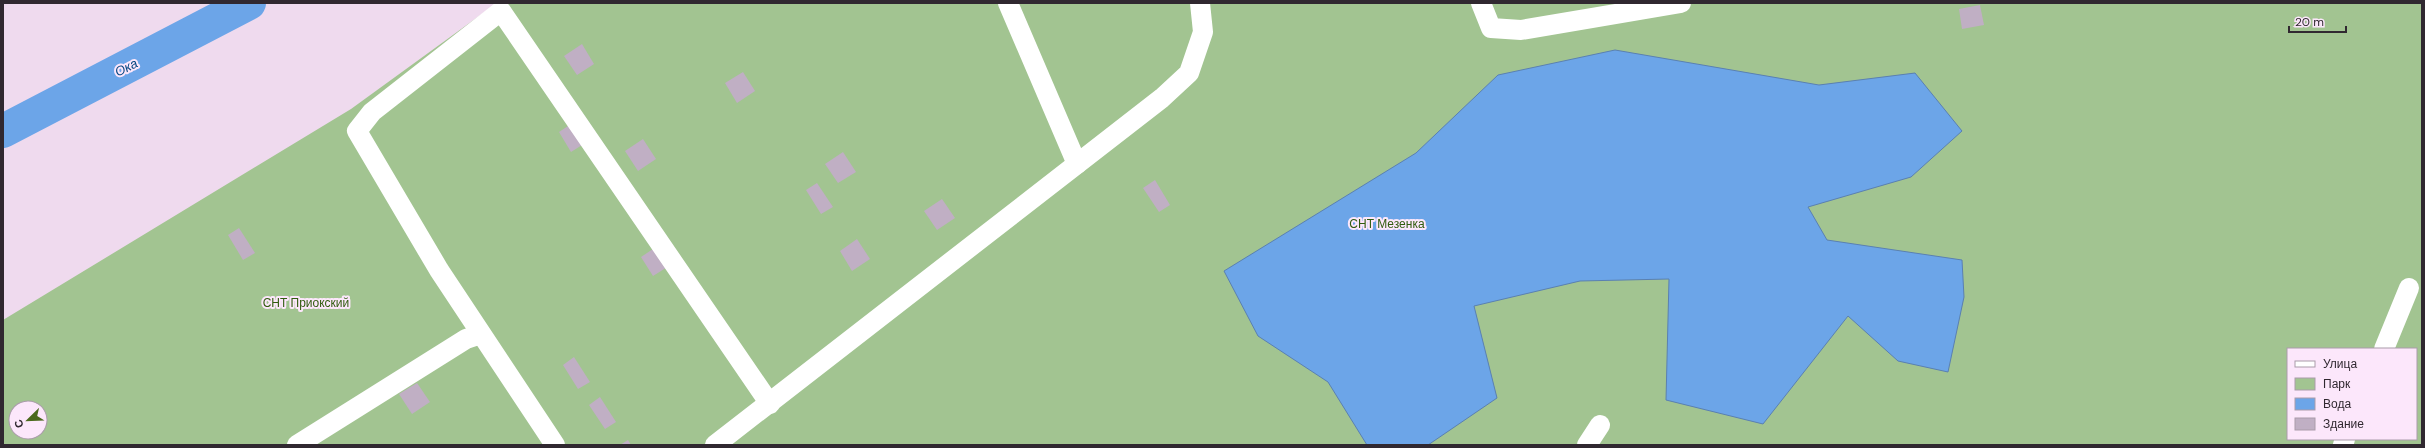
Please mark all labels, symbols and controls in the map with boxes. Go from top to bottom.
scale bar [2289,8,2346,34]
text: 20 m [2295,14,2324,30]
water label: Ока [112,55,141,80]
park label: СНТ Мезенка [1349,216,1425,232]
park label: СНТ Приокский [263,295,349,311]
legend [2287,348,2417,440]
text: Улица [2323,356,2357,372]
text: Парк [2323,376,2351,392]
text: Вода [2323,396,2351,412]
north arrow [8,400,48,440]
text: Здание [2323,416,2364,432]
text: С [11,417,27,430]

